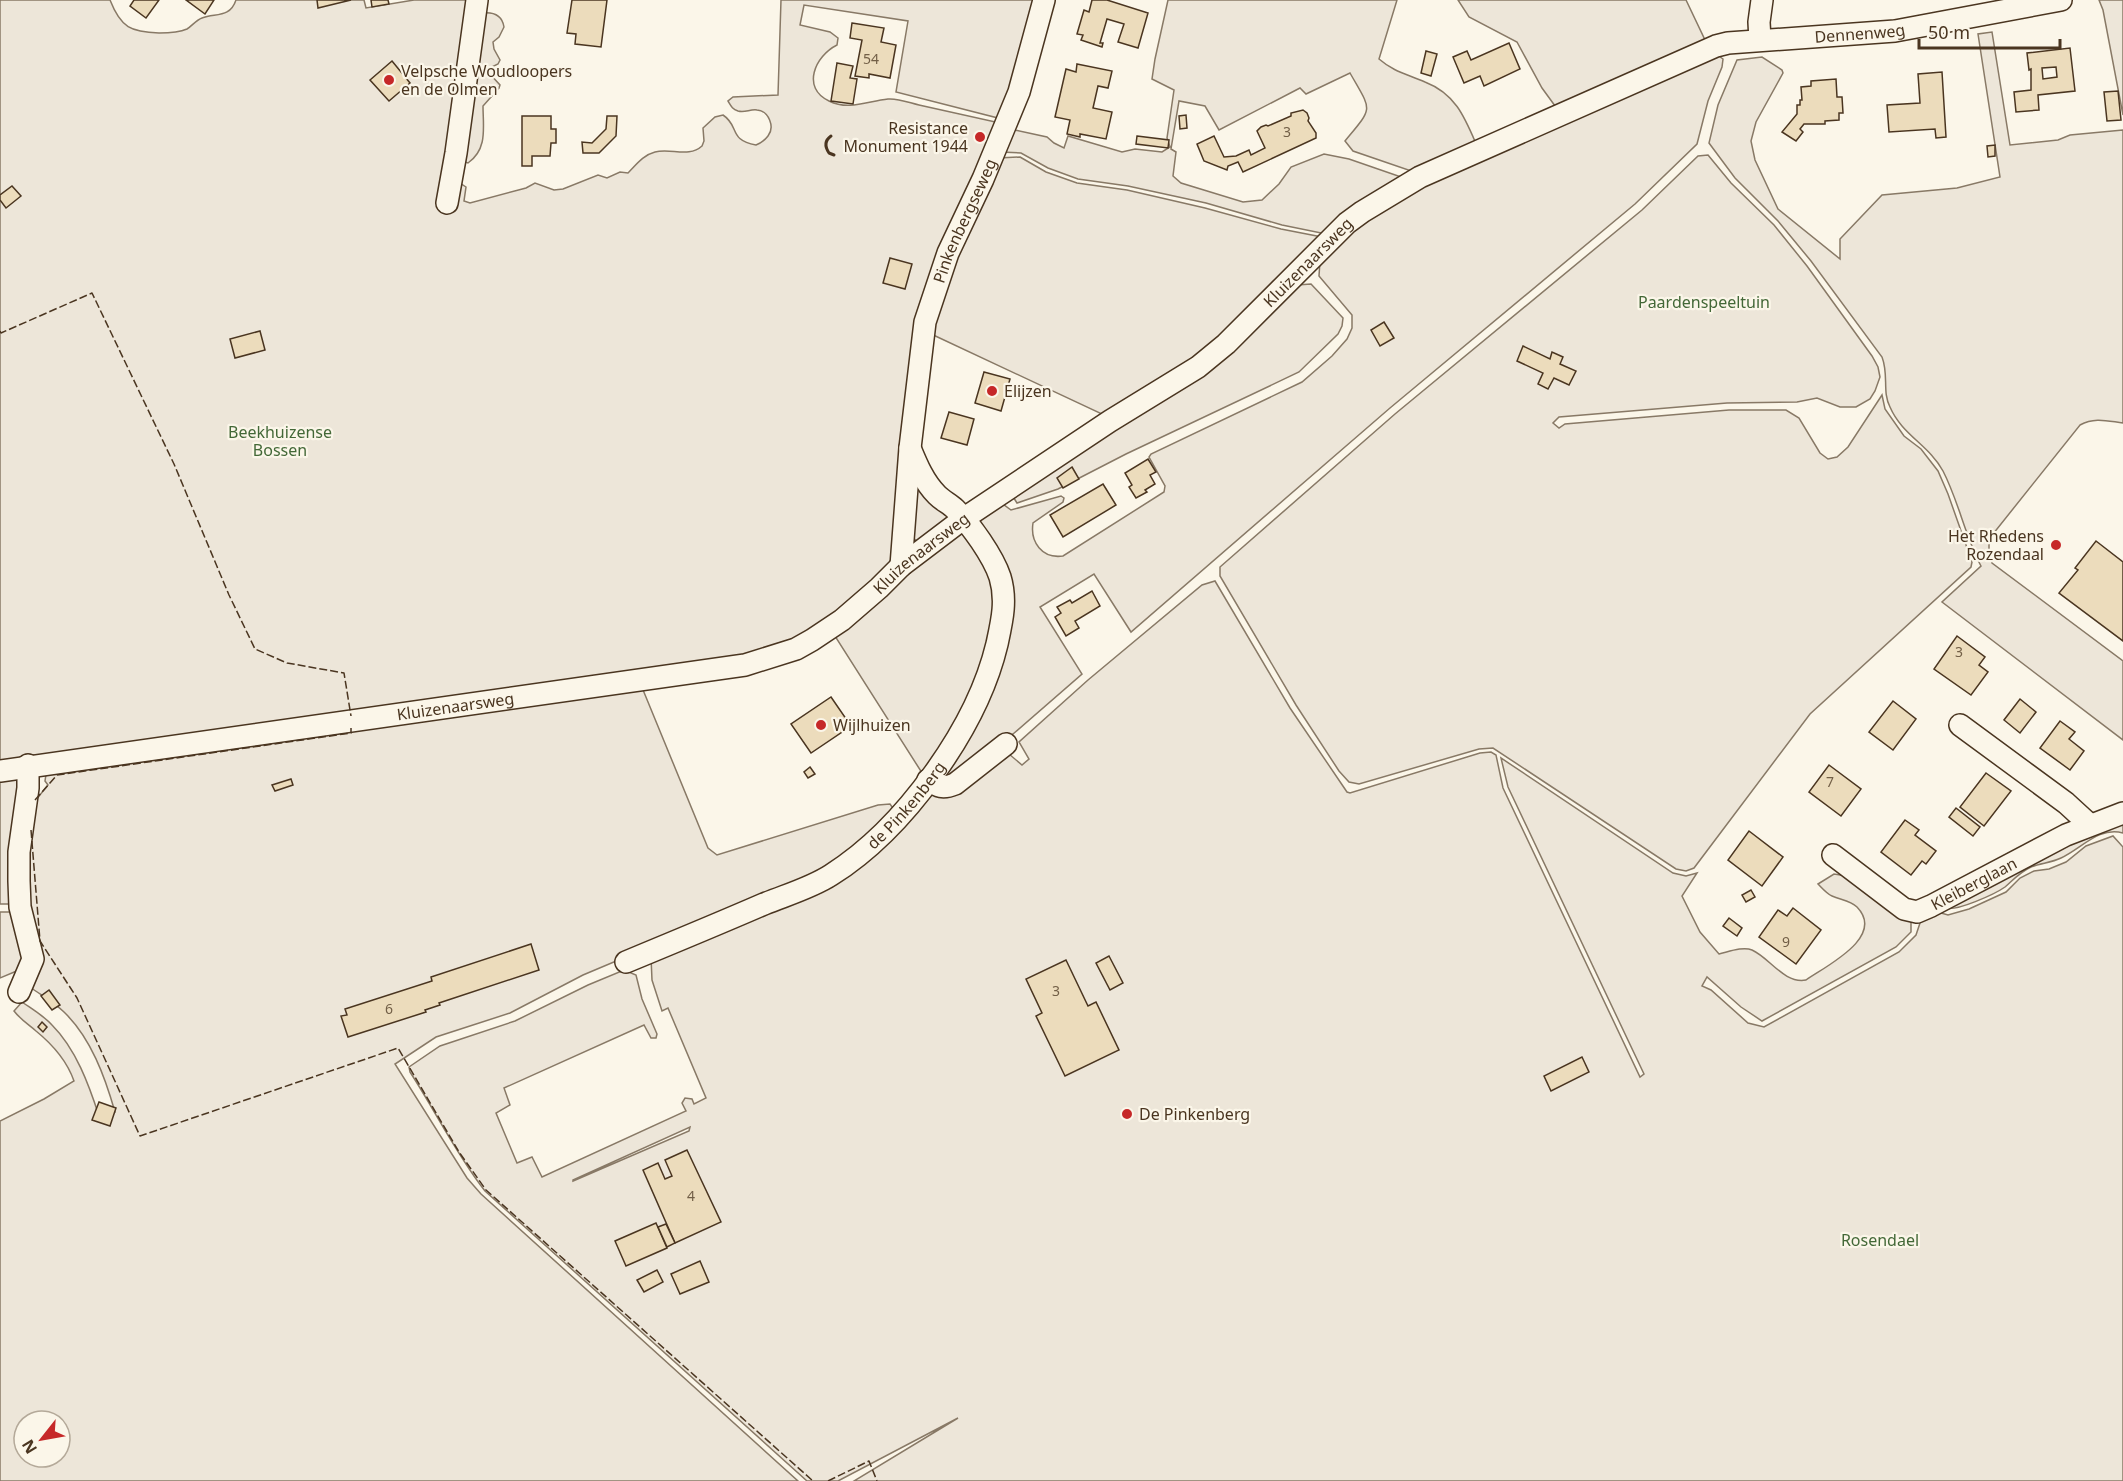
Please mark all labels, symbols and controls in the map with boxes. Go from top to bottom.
scale bar [1919,12,2060,50]
street label: Dennenweg [1814,18,1907,48]
text: 50 m [1928,20,1970,44]
house number: 54 [863,49,879,68]
place label: Velpsche Woudloopers en de Olmen [401,60,572,100]
marker: Velpsche Woudloopers en de Olmen [382,73,396,87]
place label: Resistance Monument 1944 [844,117,968,157]
house number: 3 [1283,122,1291,141]
marker: Resistance Monument 1944 [973,130,987,144]
street label: Pinkenbergseweg [928,155,1001,286]
street label: Kluizenaarsweg [1258,213,1357,312]
park label: Paardenspeeltuin [1638,291,1770,313]
place label: Elijzen [1004,380,1052,402]
marker: Elijzen [985,384,999,398]
park label: Beekhuizense Bossen [228,421,332,461]
street label: Kluizenaarsweg [868,507,974,599]
place label: Het Rhedens Rozendaal [1948,525,2044,565]
marker: Het Rhedens Rozendaal [2049,538,2063,552]
house number: 3 [1955,642,1963,661]
street label: Kluizenaarsweg [395,687,515,725]
place label: Wijlhuizen [833,714,911,736]
marker: Wijlhuizen [814,718,828,732]
street label: de Pinkenberg [862,757,950,854]
house number: 7 [1826,772,1834,791]
street label: Kleiberglaan [1927,852,2021,915]
house number: 9 [1782,932,1790,951]
house number: 3 [1052,981,1060,1000]
house number: 6 [385,999,393,1018]
place label: De Pinkenberg [1139,1103,1250,1125]
marker: De Pinkenberg [1120,1107,1134,1121]
house number: 4 [687,1186,695,1205]
park label: Rosendael [1841,1229,1919,1251]
north arrow [12,1409,72,1469]
text: N [16,1435,42,1458]

